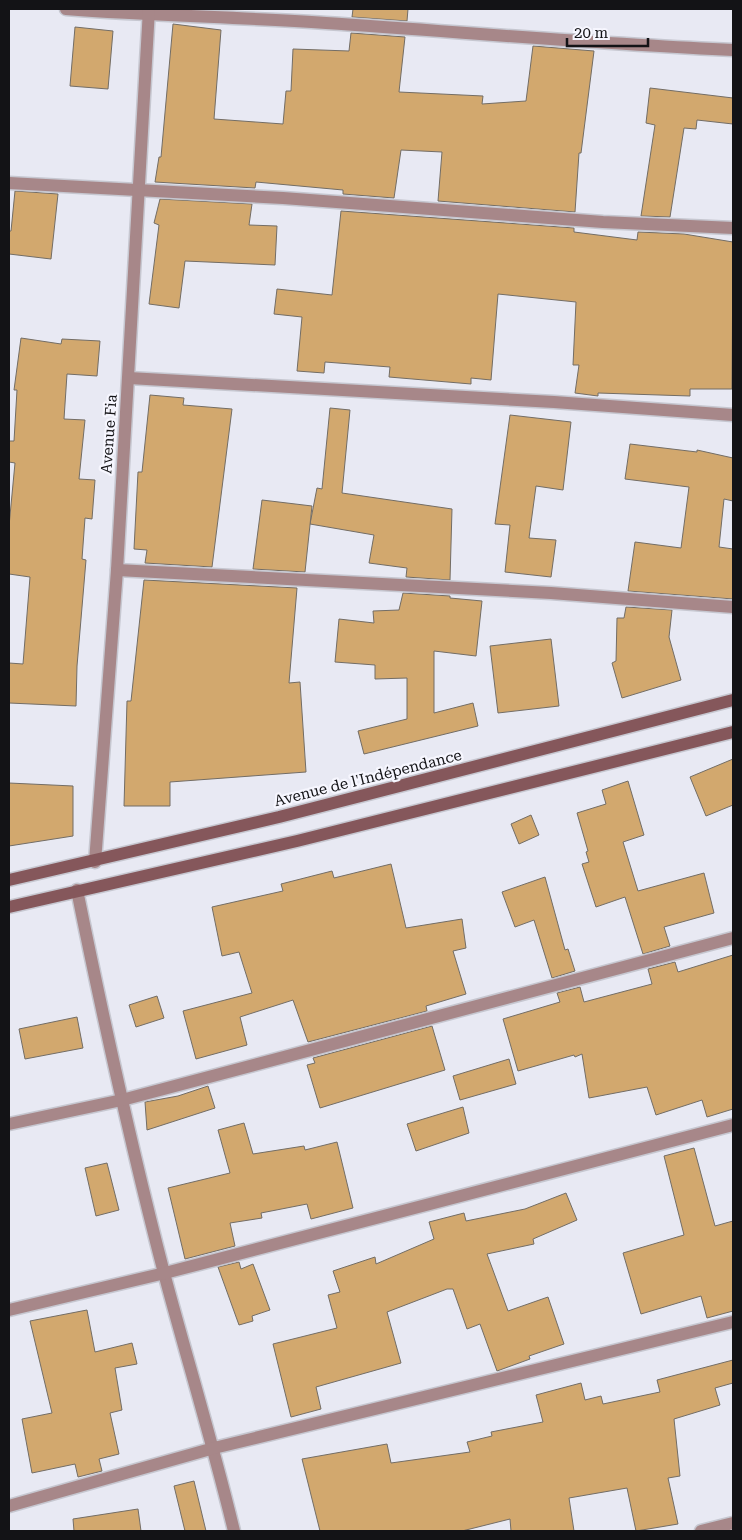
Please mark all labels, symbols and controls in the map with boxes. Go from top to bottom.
scale bar [567,15,648,47]
text: 20 m [574,24,609,42]
street label: Avenue Fia [97,394,121,474]
street label: Avenue de l'Indépendance [272,746,464,810]

